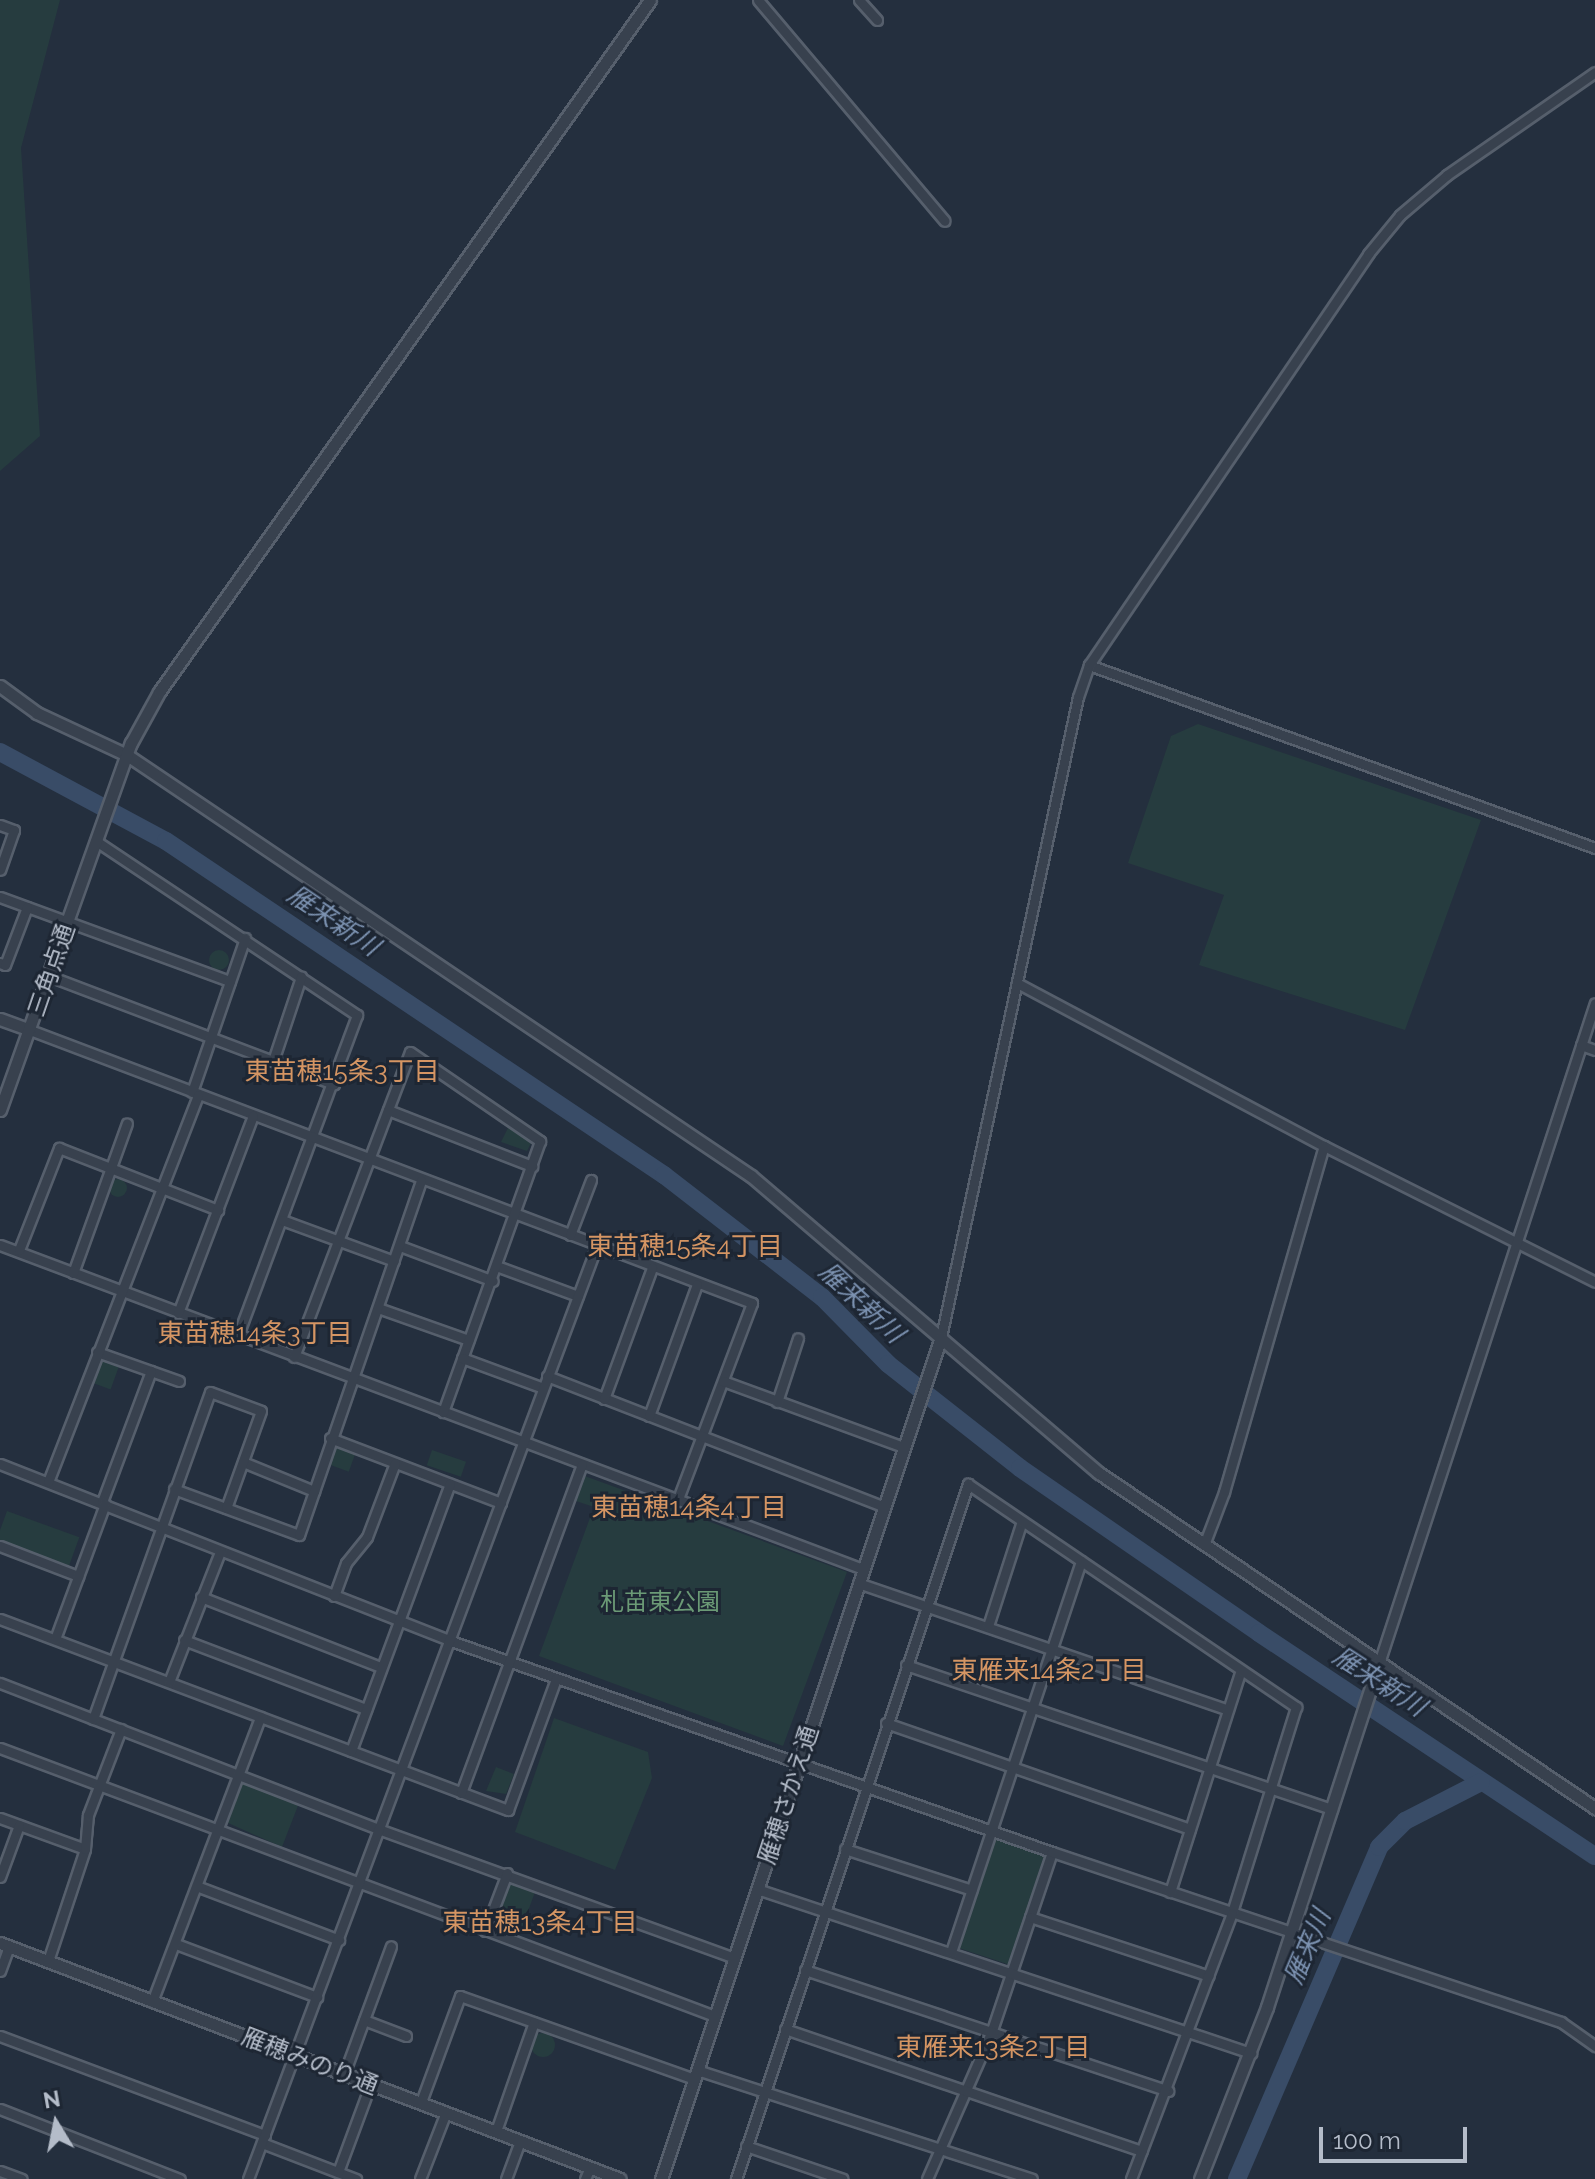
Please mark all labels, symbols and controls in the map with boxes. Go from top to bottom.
water label: 雁来新川 [281,879,385,963]
street label: 三角点通 [22,920,80,1020]
district label: 東苗穂15条3丁目 [244,1056,440,1088]
district label: 東苗穂15条4丁目 [587,1231,783,1263]
water label: 雁来新川 [812,1256,910,1350]
district label: 東苗穂14条3丁目 [157,1318,353,1350]
district label: 東苗穂14条4丁目 [591,1492,787,1524]
park label: 札苗東公園 [600,1588,720,1616]
water label: 雁来新川 [1327,1641,1431,1723]
district label: 東雁来14条2丁目 [952,1655,1146,1687]
street label: 雁穂さかえ通 [752,1722,824,1868]
water label: 雁来川 [1278,1905,1338,1989]
district label: 東苗穂13条4丁目 [442,1907,638,1939]
street label: 雁穂みのり通 [238,2022,382,2100]
district label: 東雁来13条2丁目 [896,2032,1090,2064]
north arrow [16,2083,96,2163]
text: N [41,2085,62,2114]
scale bar [1323,2111,1471,2161]
text: 100 m [1333,2126,1401,2155]

